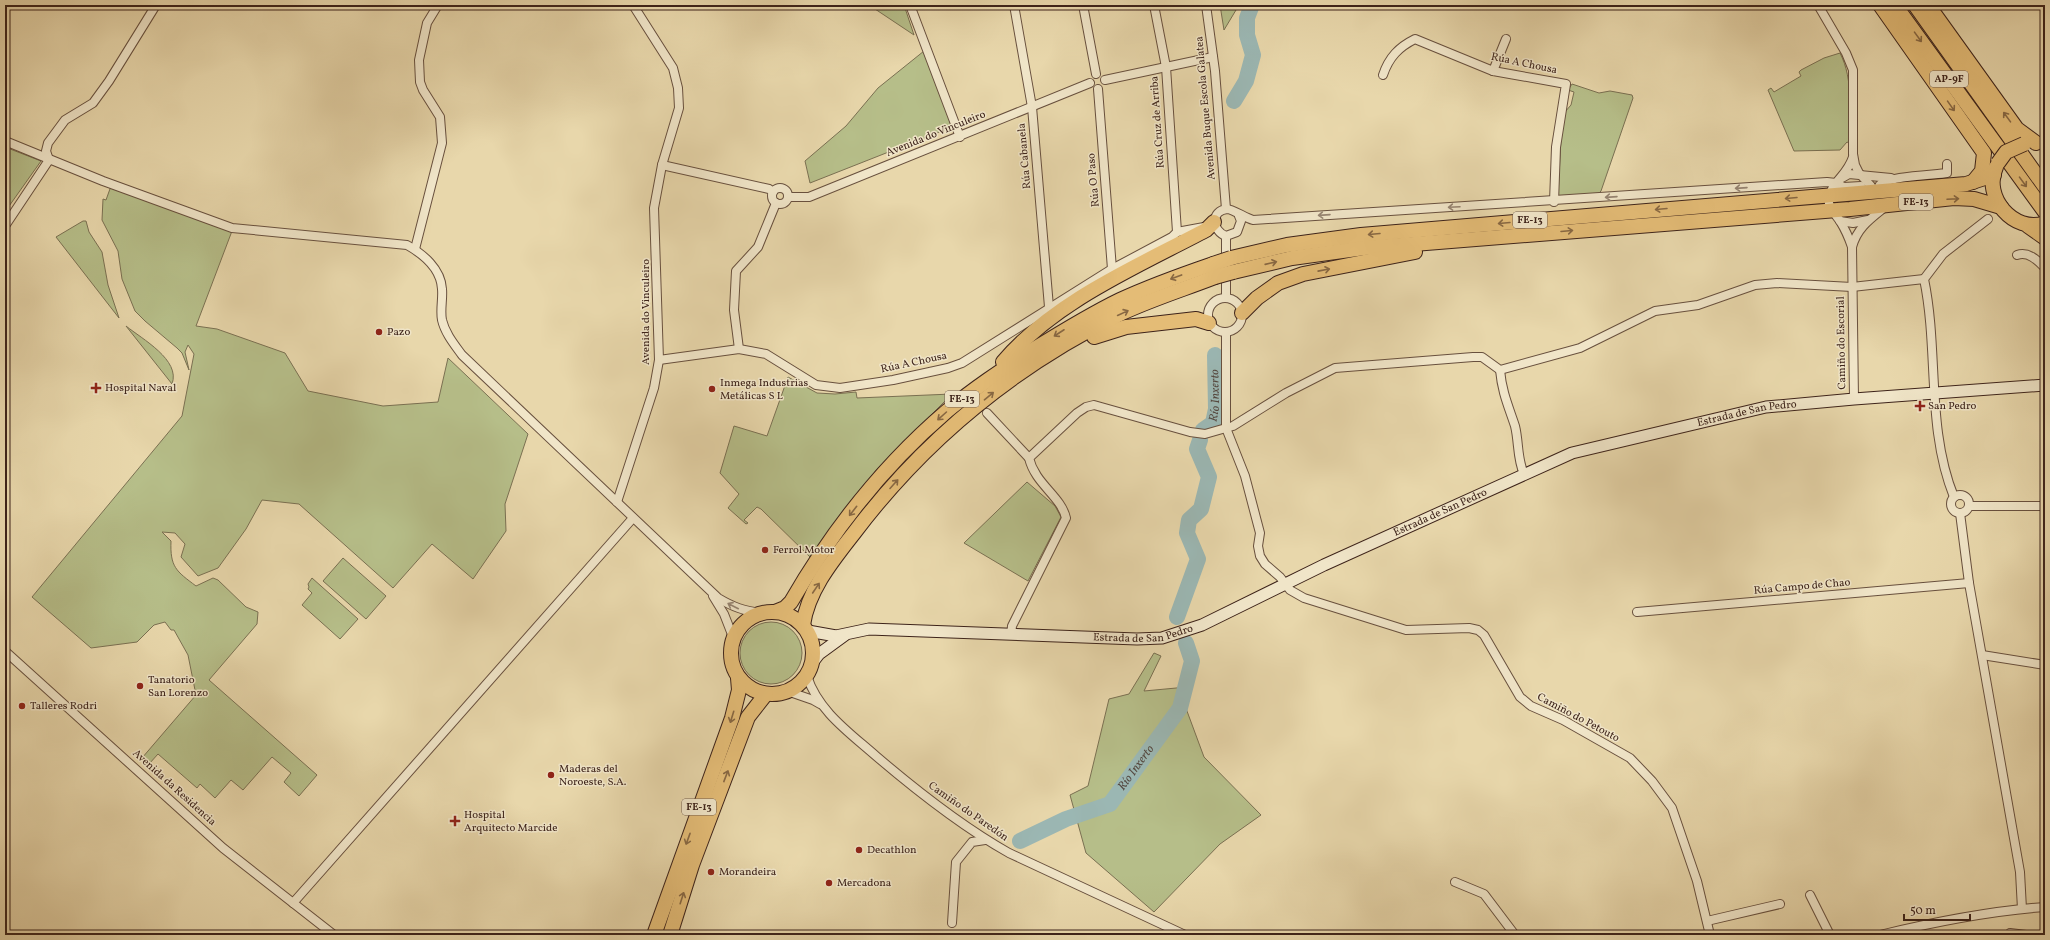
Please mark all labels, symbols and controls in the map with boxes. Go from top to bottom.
one-way arrow [1914,31,1922,42]
street label: Avenida Buque Escola Galatea [1192,35,1220,180]
street label: Rúa A Chousa [1490,50,1559,78]
road number: AP-9F [1930,71,1968,87]
street label: Rúa Cruz de Arriba [1147,75,1169,169]
one-way arrow [1947,100,1955,111]
street label: Avenida do Vinculeiro [884,107,988,161]
one-way arrow [2003,111,2012,122]
street label: Rúa Cabanela [1015,122,1035,190]
street label: Rúa O Paso [1084,152,1104,208]
one-way arrow [2019,176,2028,187]
one-way arrow [1735,185,1748,192]
one-way arrow [1605,194,1618,201]
one-way arrow [1785,194,1798,202]
road number: FE-13 [1899,194,1933,210]
one-way arrow [1946,195,1959,202]
one-way arrow [1448,204,1461,211]
one-way arrow [1655,205,1668,213]
one-way arrow [1318,211,1331,219]
road number: FE-13 [1513,212,1547,228]
one-way arrow [1498,219,1511,226]
one-way arrow [1560,228,1573,235]
one-way arrow [1368,230,1381,237]
street label: Avenida do Vinculeiro [639,259,654,365]
one-way arrow [1264,259,1277,266]
one-way arrow [1317,266,1330,274]
one-way arrow [1170,274,1183,281]
street label: Camiño do Escorial [1834,296,1850,390]
one-way arrow [1117,309,1129,316]
place label: Pazo [387,325,410,340]
marker: Pazo [374,327,384,337]
one-way arrow [1054,329,1065,337]
street label: Rúa A Chousa [880,349,949,377]
water label: Río Inxerto [1205,369,1224,423]
place label: Inmega Industrias Metálicas S L [720,376,809,404]
place label: Hospital Naval [105,381,176,396]
marker: Hospital Naval [90,382,102,394]
marker: Inmega Industrias Metálicas S L [707,384,717,394]
road number: FE-13 [945,391,979,407]
one-way arrow [983,391,994,400]
street label: Estrada de San Pedro [1696,397,1797,431]
place label: San Pedro [1928,399,1977,414]
marker: San Pedro [1915,401,1925,411]
one-way arrow [937,411,947,420]
one-way arrow [889,479,898,489]
street label: Estrada de San Pedro [1391,485,1490,540]
one-way arrow [849,506,858,517]
place label: Ferrol Motor [773,543,835,558]
marker: Ferrol Motor [760,545,770,555]
street label: Rúa Campo de Chao [1753,575,1851,599]
one-way arrow [812,583,820,594]
one-way arrow [727,602,739,609]
street label: Estrada de San Pedro [1093,621,1195,647]
place label: Tanatorio San Lorenzo [148,673,208,701]
marker: Tanatorio San Lorenzo [135,681,145,691]
street label: Camiño do Petouto [1534,690,1622,746]
place label: Talleres Rodri [30,699,97,714]
marker: Talleres Rodri [17,701,27,711]
one-way arrow [728,710,735,723]
water label: Río Inxerto [1114,742,1158,794]
street label: Avenida da Residencia [129,746,219,830]
place label: Maderas del Noroeste, S.A. [559,762,627,790]
marker: Maderas del Noroeste, S.A. [546,770,556,780]
one-way arrow [722,770,730,782]
street label: Camiño do Paredón [925,779,1012,846]
road number: FE-13 [682,799,716,815]
place label: Hospital Arquitecto Marcide [464,808,558,836]
marker: Hospital Arquitecto Marcide [449,815,461,827]
one-way arrow [683,832,691,844]
place label: Decathlon [867,843,917,858]
marker: Decathlon [854,845,864,855]
place label: Morandeira [719,865,777,880]
marker: Morandeira [706,867,716,877]
place label: Mercadona [837,876,892,891]
marker: Mercadona [824,878,834,888]
one-way arrow [679,892,686,905]
scale bar [1904,896,1970,922]
text: 50 m [1910,903,1936,919]

